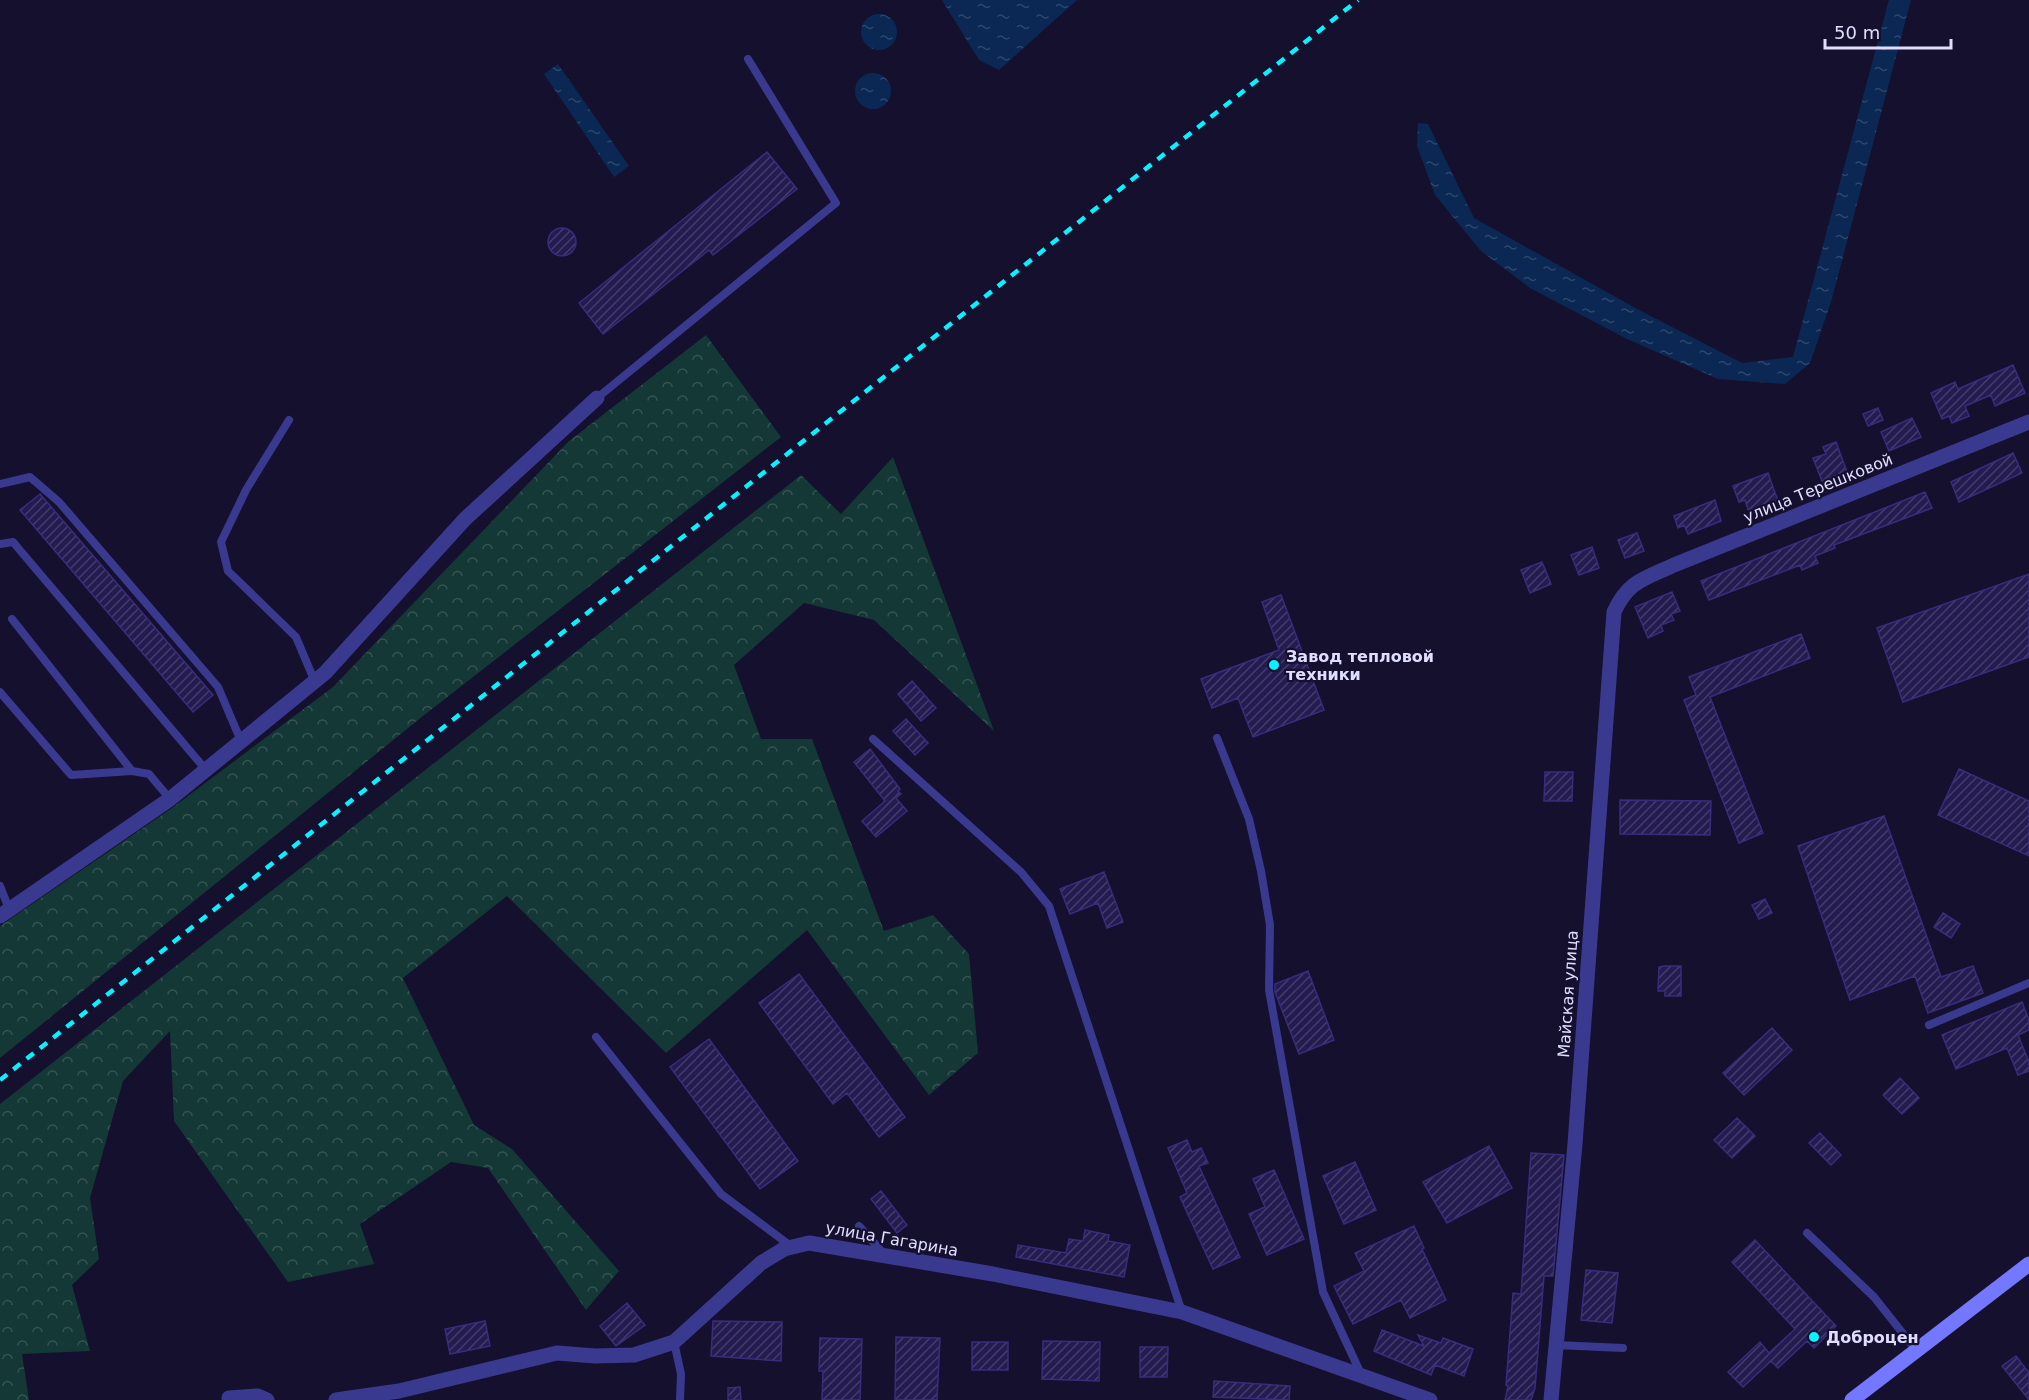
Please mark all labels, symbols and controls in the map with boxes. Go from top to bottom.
scale bar [1825,12,1951,50]
text: 50 m [1834,22,1880,43]
street label: улица Терешковой [1741,449,1895,527]
place label: Завод тепловой техники [1286,647,1434,684]
marker: Завод тепловой техники [1267,658,1281,672]
street label: Майская улица [1554,930,1582,1058]
street label: улица Гагарина [824,1218,960,1260]
place label: Доброцен [1826,1328,1919,1347]
marker: Доброцен [1807,1330,1821,1344]

